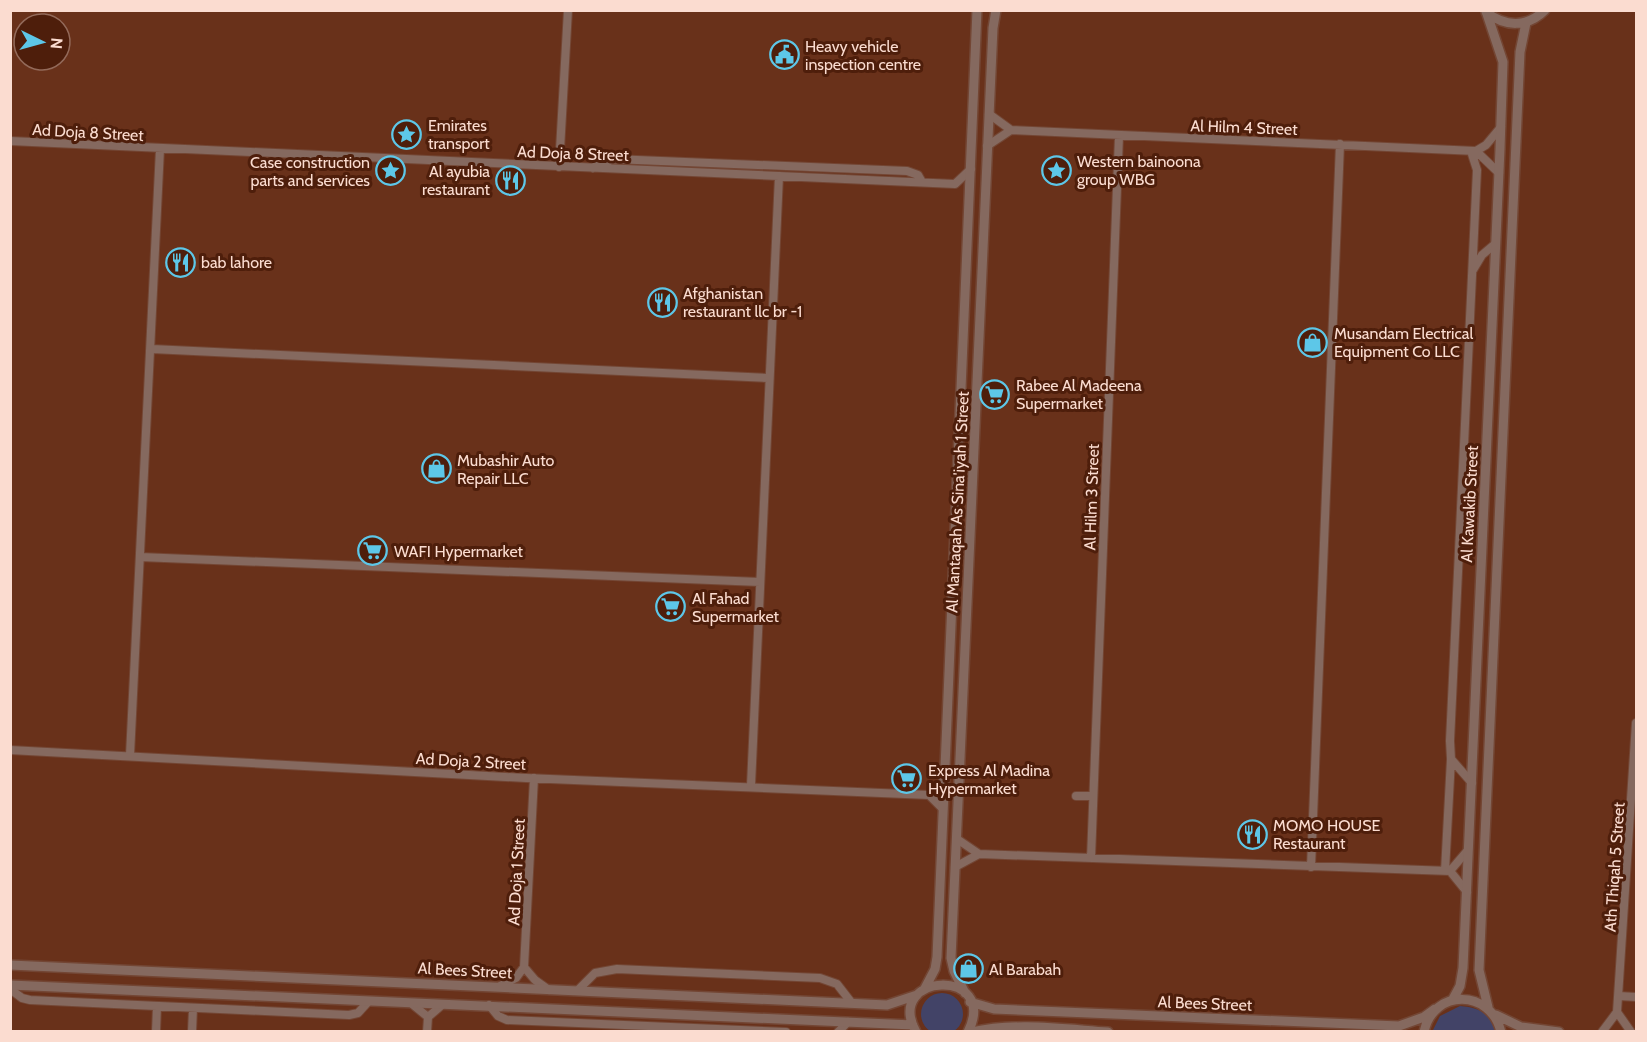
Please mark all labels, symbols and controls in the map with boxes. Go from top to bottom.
north arrow [12,12,72,72]
text: N [46,37,66,50]
place label: Heavy vehicle inspection centre [805,37,921,74]
public building icon: Heavy vehicle inspection centre [768,39,800,71]
place label: Emirates transport [428,116,490,153]
street label: Al Hilm 4 Street [1190,116,1298,139]
place icon: Emirates transport [391,118,423,150]
street label: Ad Doja 8 Street [32,120,145,145]
street label: Ad Doja 8 Street [517,142,630,165]
place label: Western bainoona group WBG [1077,152,1201,189]
place label: Case construction parts and services [250,153,370,190]
place icon: Western bainoona group WBG [1040,154,1072,186]
place icon: Case construction parts and services [375,155,407,187]
place label: Al ayubia restaurant [422,162,491,199]
restaurant icon: Al ayubia restaurant [495,164,527,196]
restaurant icon: bab lahore [164,246,196,278]
place label: bab lahore [201,253,272,272]
place label: Afghanistan restaurant llc br -1 [683,284,802,321]
restaurant icon: Afghanistan restaurant llc br -1 [646,286,678,318]
place label: Musandam Electrical Equipment Co LLC [1334,324,1473,361]
shop icon: Musandam Electrical Equipment Co LLC [1297,326,1329,358]
place label: Rabee Al Madeena Supermarket [1016,376,1142,413]
supermarket icon: Rabee Al Madeena Supermarket [979,378,1011,410]
street label: Al Mantaqah As Sina'iyah 1 Street [942,390,973,613]
street label: Al Hilm 3 Street [1080,443,1103,551]
street label: Al Kawakib Street [1457,444,1482,563]
place label: Mubashir Auto Repair LLC [457,451,554,488]
shop icon: Mubashir Auto Repair LLC [420,453,452,485]
supermarket icon: WAFI Hypermarket [357,535,389,567]
place label: WAFI Hypermarket [394,542,524,561]
place label: Al Fahad Supermarket [692,589,780,626]
supermarket icon: Al Fahad Supermarket [655,591,687,623]
street label: Ad Doja 2 Street [415,749,527,774]
place label: Express Al Madina Hypermarket [928,761,1050,798]
supermarket icon: Express Al Madina Hypermarket [891,763,923,795]
street label: Ath Thiqah 5 Street [1600,801,1629,932]
place label: MOMO HOUSE Restaurant [1273,816,1381,853]
street label: Ad Doja 1 Street [504,817,529,926]
restaurant icon: MOMO HOUSE Restaurant [1236,818,1268,850]
shop icon: Al Barabah [952,953,984,985]
street label: Al Bees Street [417,959,513,982]
place label: Al Barabah [989,960,1061,979]
street label: Al Bees Street [1157,992,1253,1015]

